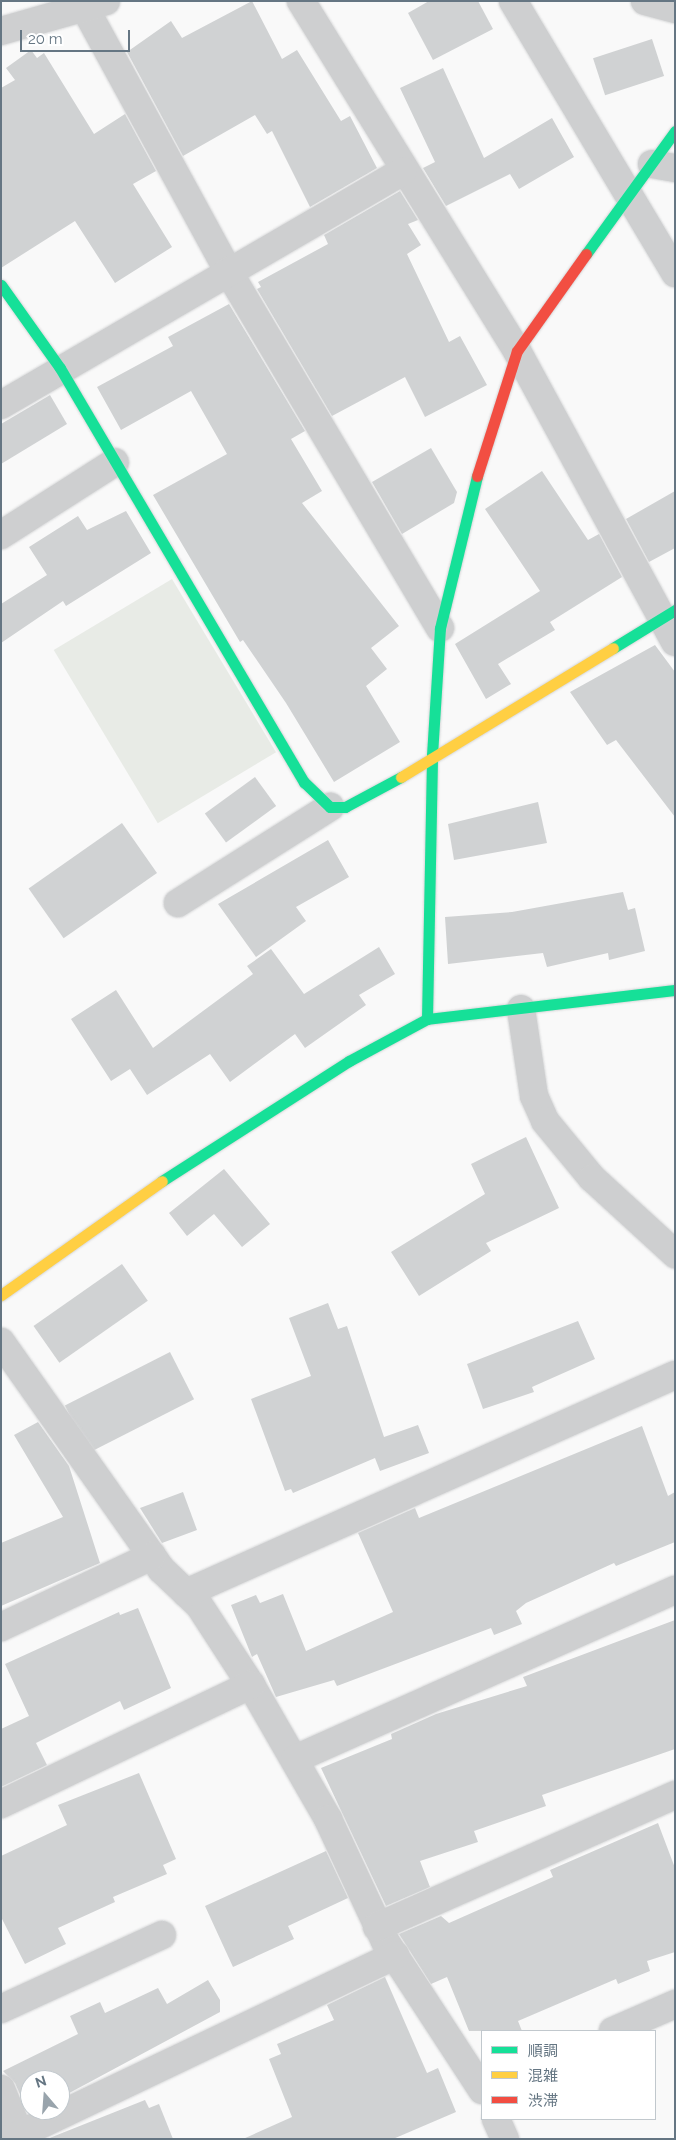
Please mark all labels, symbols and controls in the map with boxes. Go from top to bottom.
scale bar [22,20,132,52]
text: 20 m [28,30,63,48]
legend [481,2030,656,2120]
text: 順調 [528,2042,558,2060]
text: 混雑 [528,2067,558,2085]
north arrow [20,2070,70,2120]
text: N [33,2072,48,2091]
text: 渋滞 [528,2092,558,2110]

